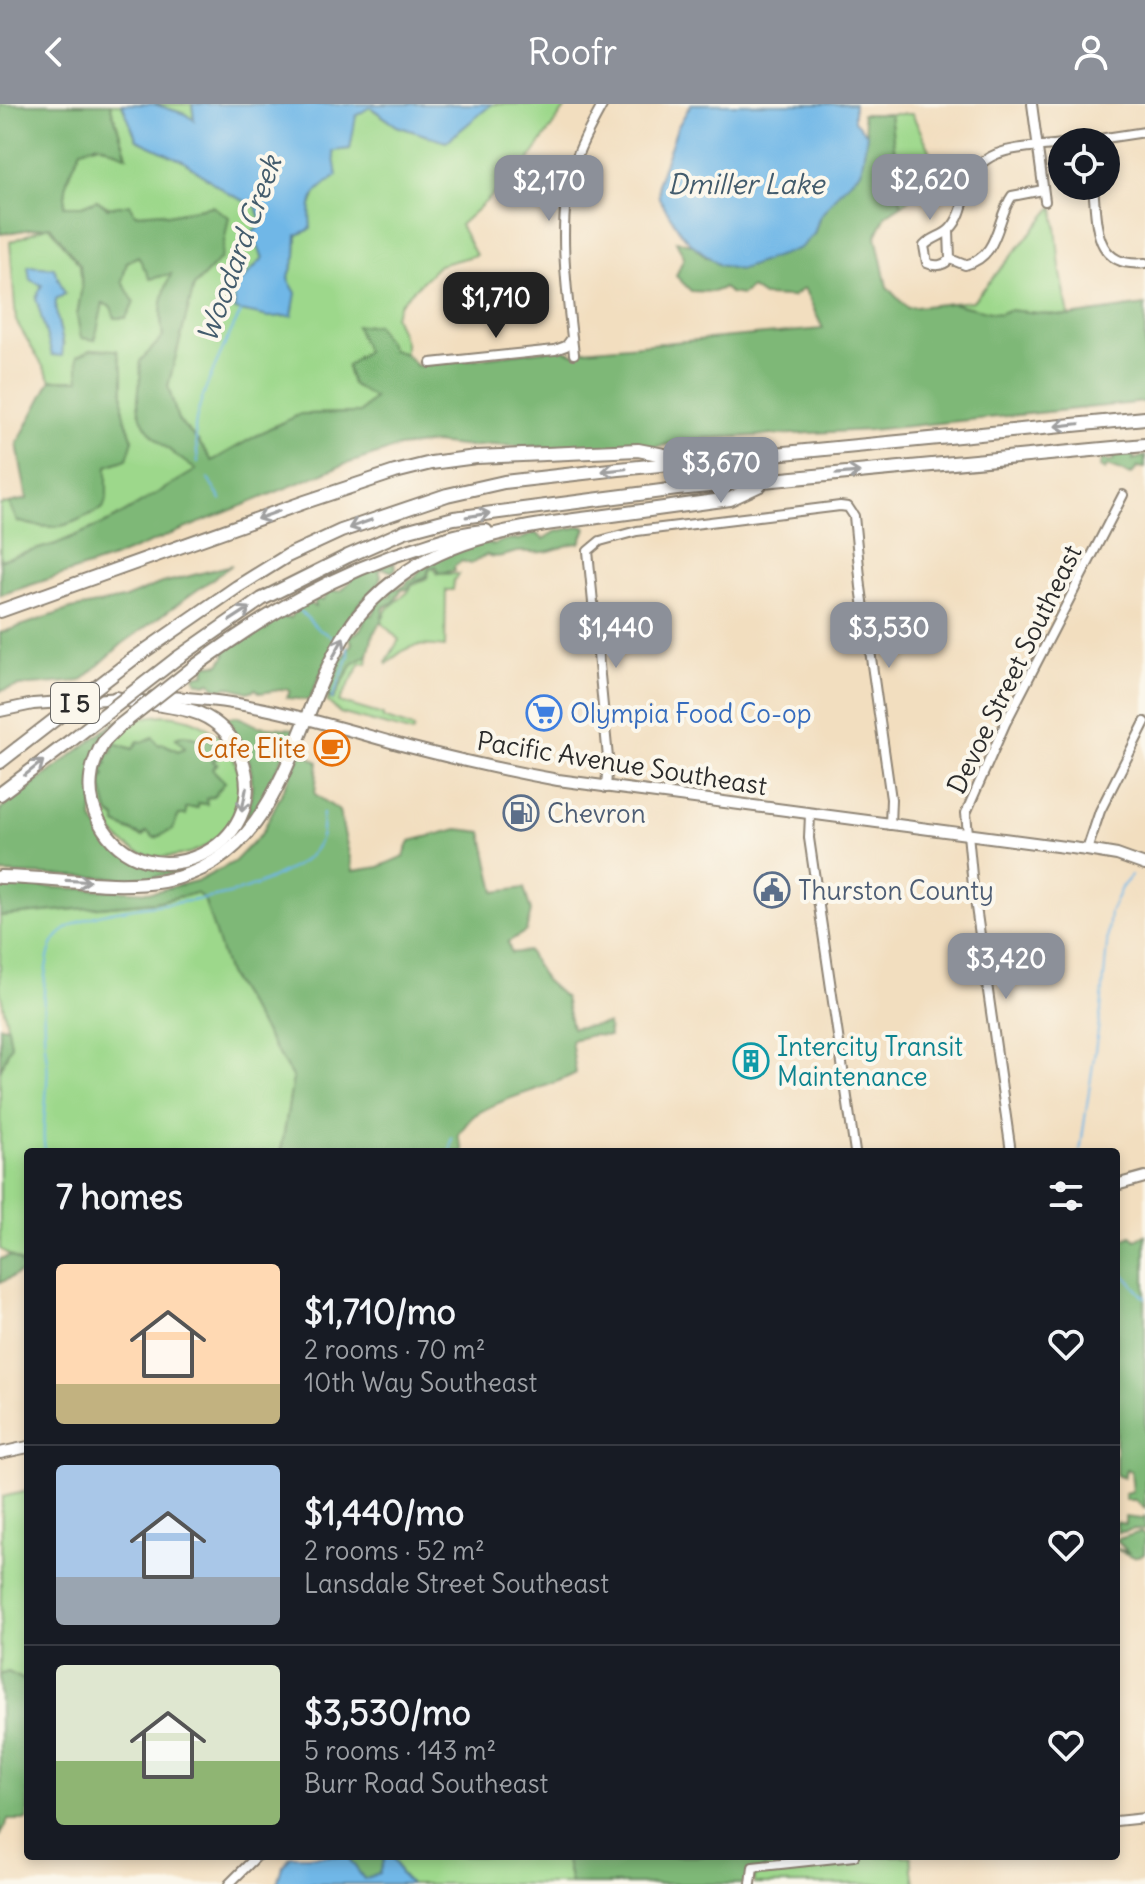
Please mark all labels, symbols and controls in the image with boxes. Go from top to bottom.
icon: back [32,30,76,74]
text: Roofr [528,30,617,75]
icon: person [1069,30,1113,74]
map controls [1048,128,1120,200]
button: locate [1048,128,1120,200]
water label: Woodard Creek [189,149,290,347]
pin: $2,620 [865,154,995,222]
pin: $2,170 [484,155,614,223]
text: $2,620 [890,163,970,196]
text: $2,170 [512,164,586,197]
water label: Dmiller Lake [668,166,826,202]
pin: $1,710 [431,272,561,340]
text: $1,710 [461,281,531,314]
one-way arrow [1054,418,1081,433]
pin: $3,670 [656,437,786,505]
text: $3,670 [681,446,761,479]
one-way arrow [601,462,627,477]
one-way arrow [834,466,861,481]
one-way arrow [465,507,490,522]
one-way arrow [256,509,281,523]
one-way arrow [348,518,373,532]
street label: Devoe Street Southeast [939,539,1089,799]
pin: $1,440 [551,602,681,670]
pin: $3,530 [824,602,954,670]
one-way arrow [228,605,250,622]
text: $1,440 [578,611,654,644]
text: $3,530 [848,611,930,644]
one-way arrow [331,637,347,660]
road number: I 5 [51,683,99,723]
supermarket icon: Olympia Food Co-op [525,694,563,732]
place label: Olympia Food Co-op [570,697,812,730]
street label: Pacific Avenue Southeast [475,724,770,802]
cafe icon: Cafe Elite [313,729,351,767]
place label: Cafe Elite [197,732,306,765]
one-way arrow [23,760,44,777]
one-way arrow [236,786,251,812]
fuel station icon: Chevron [502,794,540,832]
place label: Chevron [547,797,646,830]
public building icon: Thurston County [753,871,791,909]
one-way arrow [64,874,91,889]
place label: Thurston County [798,874,994,907]
pin: $3,420 [941,933,1071,1001]
text: $3,420 [966,942,1046,975]
place label: Intercity Transit Maintenance [777,1030,963,1093]
building icon: Intercity Transit Maintenance [732,1042,770,1080]
icon: filters [1044,1174,1088,1218]
text: 7 homes [56,1175,183,1218]
text: $1,710/mo [304,1290,456,1333]
icon: home [120,1296,216,1392]
icon: heart [1044,1322,1088,1366]
text: 2 rooms · 70 m² [304,1333,485,1366]
text: 10th Way Southeast [304,1366,537,1399]
text: $1,440/mo [304,1491,464,1534]
icon: home [120,1497,216,1593]
icon: heart [1044,1523,1088,1567]
text: 2 rooms · 52 m² [304,1534,485,1567]
text: Lansdale Street Southeast [304,1567,609,1600]
text: $3,530/mo [304,1691,471,1734]
icon: home [120,1697,216,1793]
icon: heart [1044,1723,1088,1767]
text: 5 rooms · 143 m² [304,1734,496,1767]
text: Burr Road Southeast [304,1767,548,1800]

